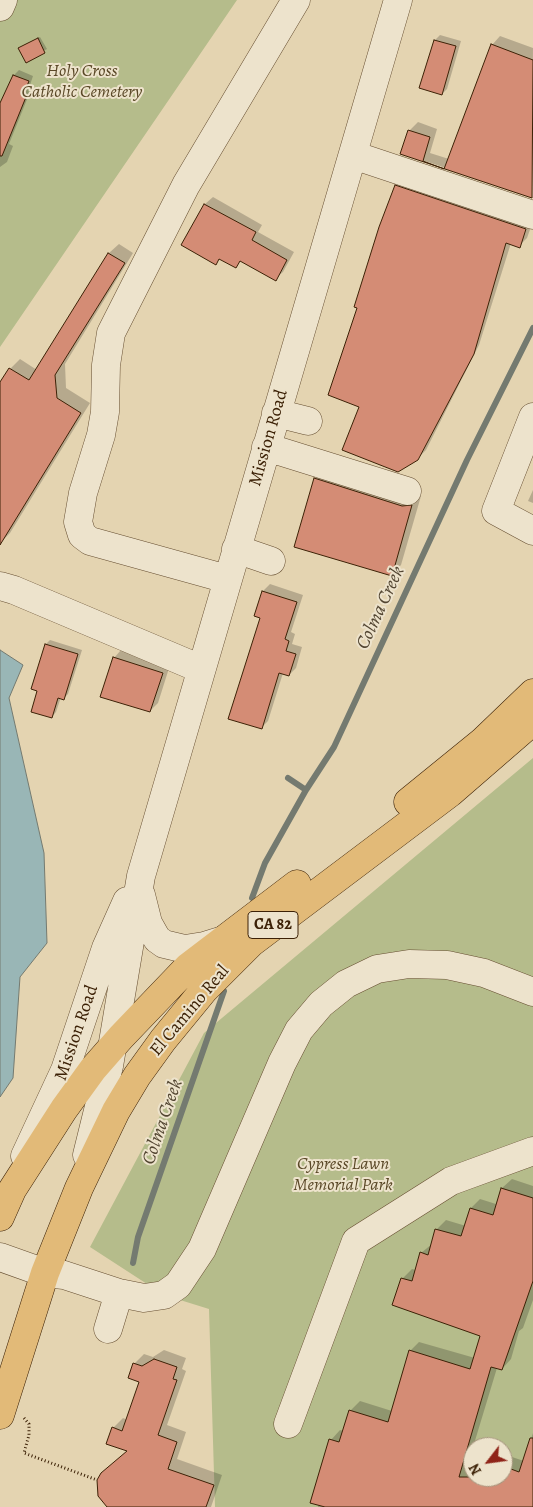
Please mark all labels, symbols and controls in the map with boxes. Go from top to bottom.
park label: Holy Cross Catholic Cemetery [22,61,142,104]
street label: Mission Road [245,387,293,489]
water label: Colma Creek [352,563,410,653]
road number: CA 82 [248,912,298,938]
street label: El Camino Real [146,961,234,1061]
street label: Mission Road [51,982,103,1084]
water label: Colma Creek [138,1076,188,1168]
park label: Cypress Lawn Memorial Park [293,1154,393,1196]
north arrow [463,1437,513,1487]
text: N [465,1460,486,1478]

